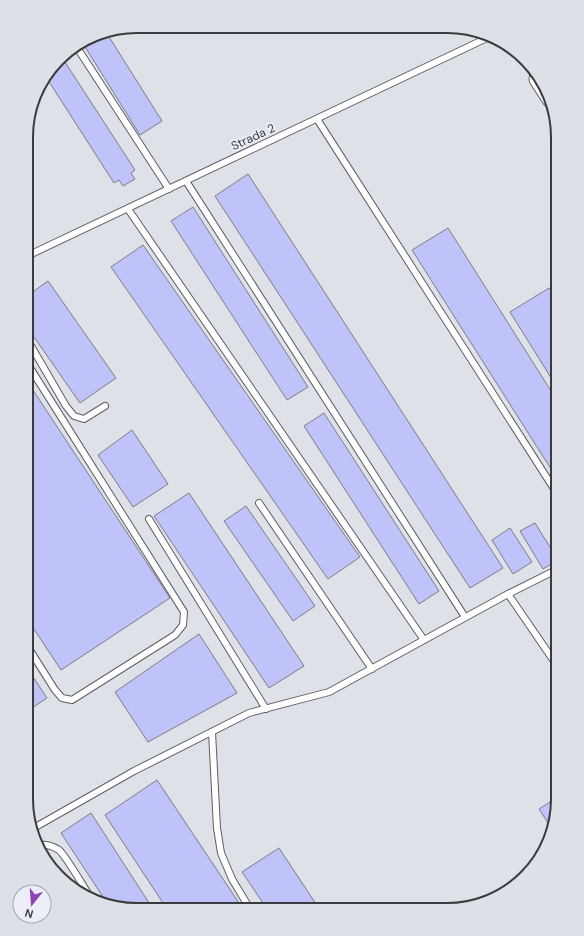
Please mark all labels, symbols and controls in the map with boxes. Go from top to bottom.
street label: Strada 2 [228,120,278,154]
north arrow [12,884,52,924]
text: N [23,906,35,921]

